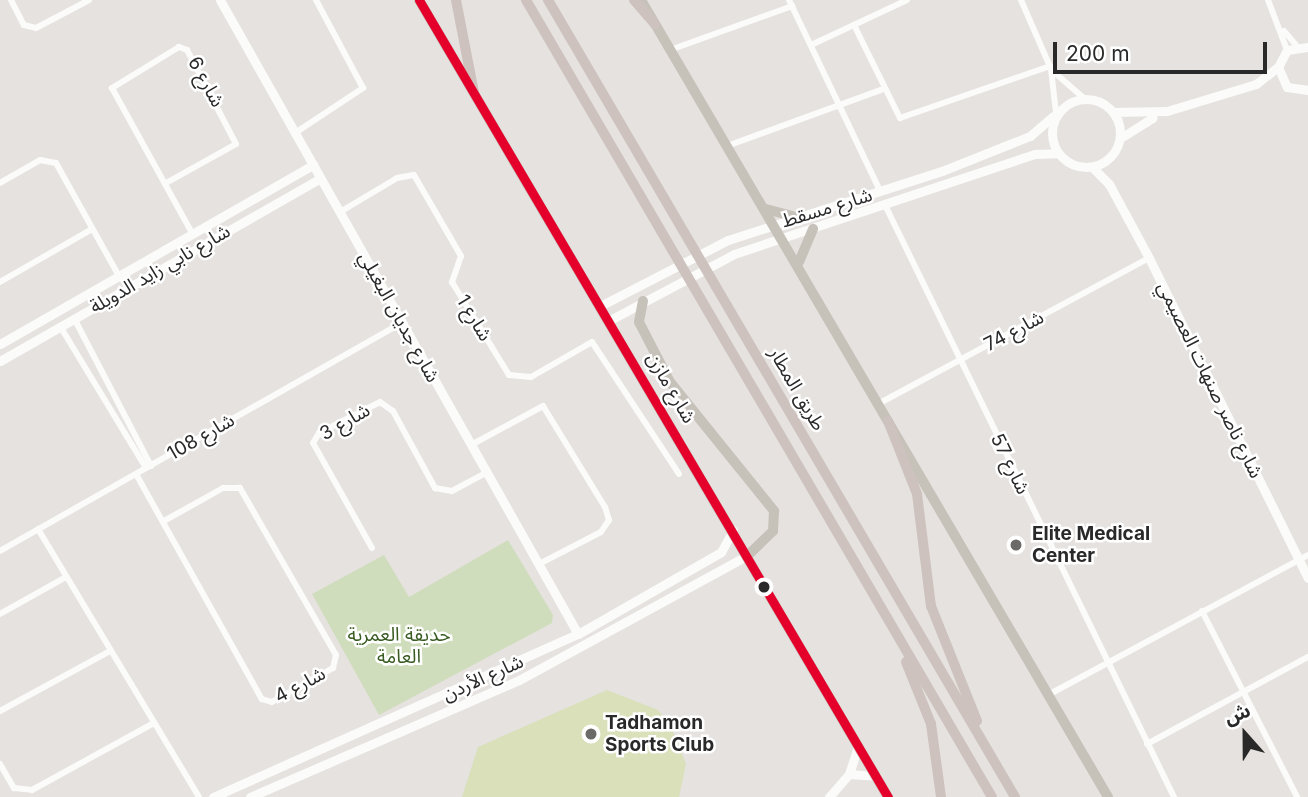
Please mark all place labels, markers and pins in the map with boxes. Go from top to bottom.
place label: Elite Medical Center [1032,523,1150,567]
marker: Elite Medical Center [1006,535,1026,555]
unlabelled marker [757,580,771,594]
place label: Tadhamon Sports Club [605,712,714,756]
marker: Tadhamon Sports Club [583,726,599,742]

